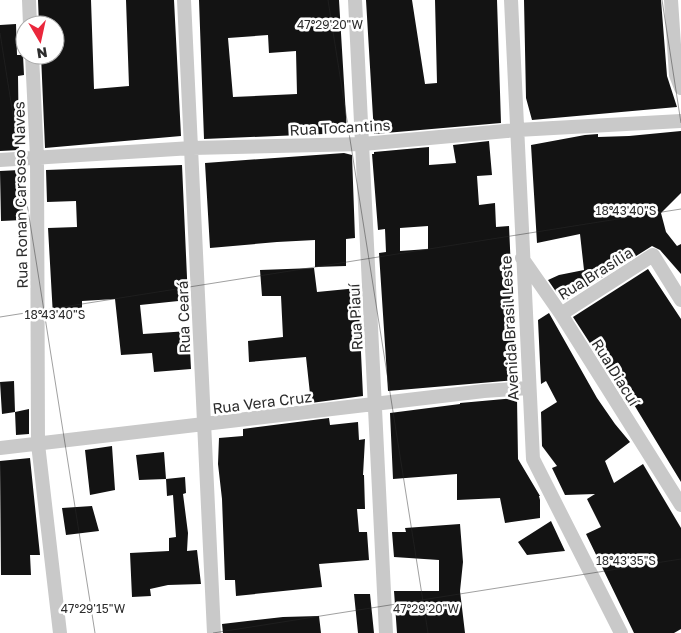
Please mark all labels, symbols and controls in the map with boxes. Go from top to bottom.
north arrow [15,15,65,65]
text: 47°29'20"W [297,17,364,32]
text: N [36,44,49,63]
street label: Rua Ronan Carsoso Naves [9,101,31,289]
street label: Rua Tocantins [289,115,391,139]
text: 18°43'40"S [596,203,657,218]
street label: Rua Brasília [554,243,636,303]
street label: Avenida Brasil Leste [496,255,522,401]
street label: Rua Ceará [173,280,193,354]
street label: Rua Piauí [344,282,366,351]
text: 18°43'40"S [25,307,86,322]
street label: Rua Diacuí [588,335,644,410]
street label: Rua Vera Cruz [211,387,313,417]
text: 18°43'35"S [596,553,656,568]
text: 47°29'15"W [61,601,126,616]
text: 47°29'20"W [393,601,460,616]

